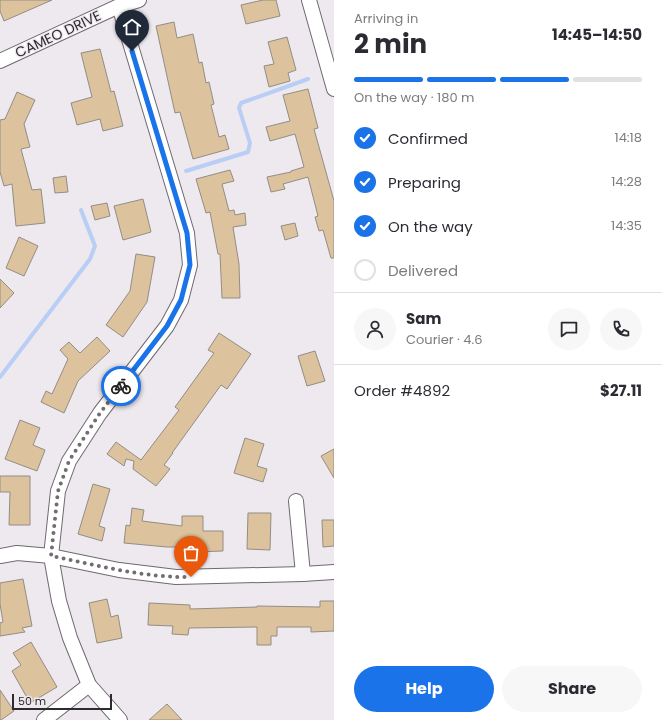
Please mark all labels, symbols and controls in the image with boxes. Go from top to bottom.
street label: CAMEO DRIVE [12,5,104,63]
text: Arriving in [354,9,418,28]
pin [115,10,149,51]
icon: home [121,16,143,38]
text: 14:45–14:50 [552,24,642,45]
text: 2 min [354,26,427,62]
text: On the way · 180 m [354,88,474,107]
icon: check [354,127,376,149]
text: Confirmed [388,128,468,149]
text: 14:18 [615,128,642,147]
icon: check [354,171,376,193]
text: Preparing [388,172,461,193]
text: 14:28 [611,172,642,191]
icon: check [354,215,376,237]
text: On the way [388,216,473,237]
text: 14:35 [611,216,642,235]
text: Delivered [388,260,458,281]
button: person [354,308,396,350]
text: Sam [406,308,441,329]
button: chat [548,308,590,350]
button: phone [600,308,642,350]
text: Courier · 4.6 [406,330,483,349]
courier [101,366,141,406]
icon: bike [110,375,132,397]
text: Order #4892 [354,380,450,401]
text: $27.11 [600,380,642,401]
pin [174,536,208,577]
icon: bag [180,542,202,564]
button: Help [354,666,494,712]
button: Share [502,666,642,712]
scale bar [12,692,112,711]
text: 50 m [18,693,46,709]

